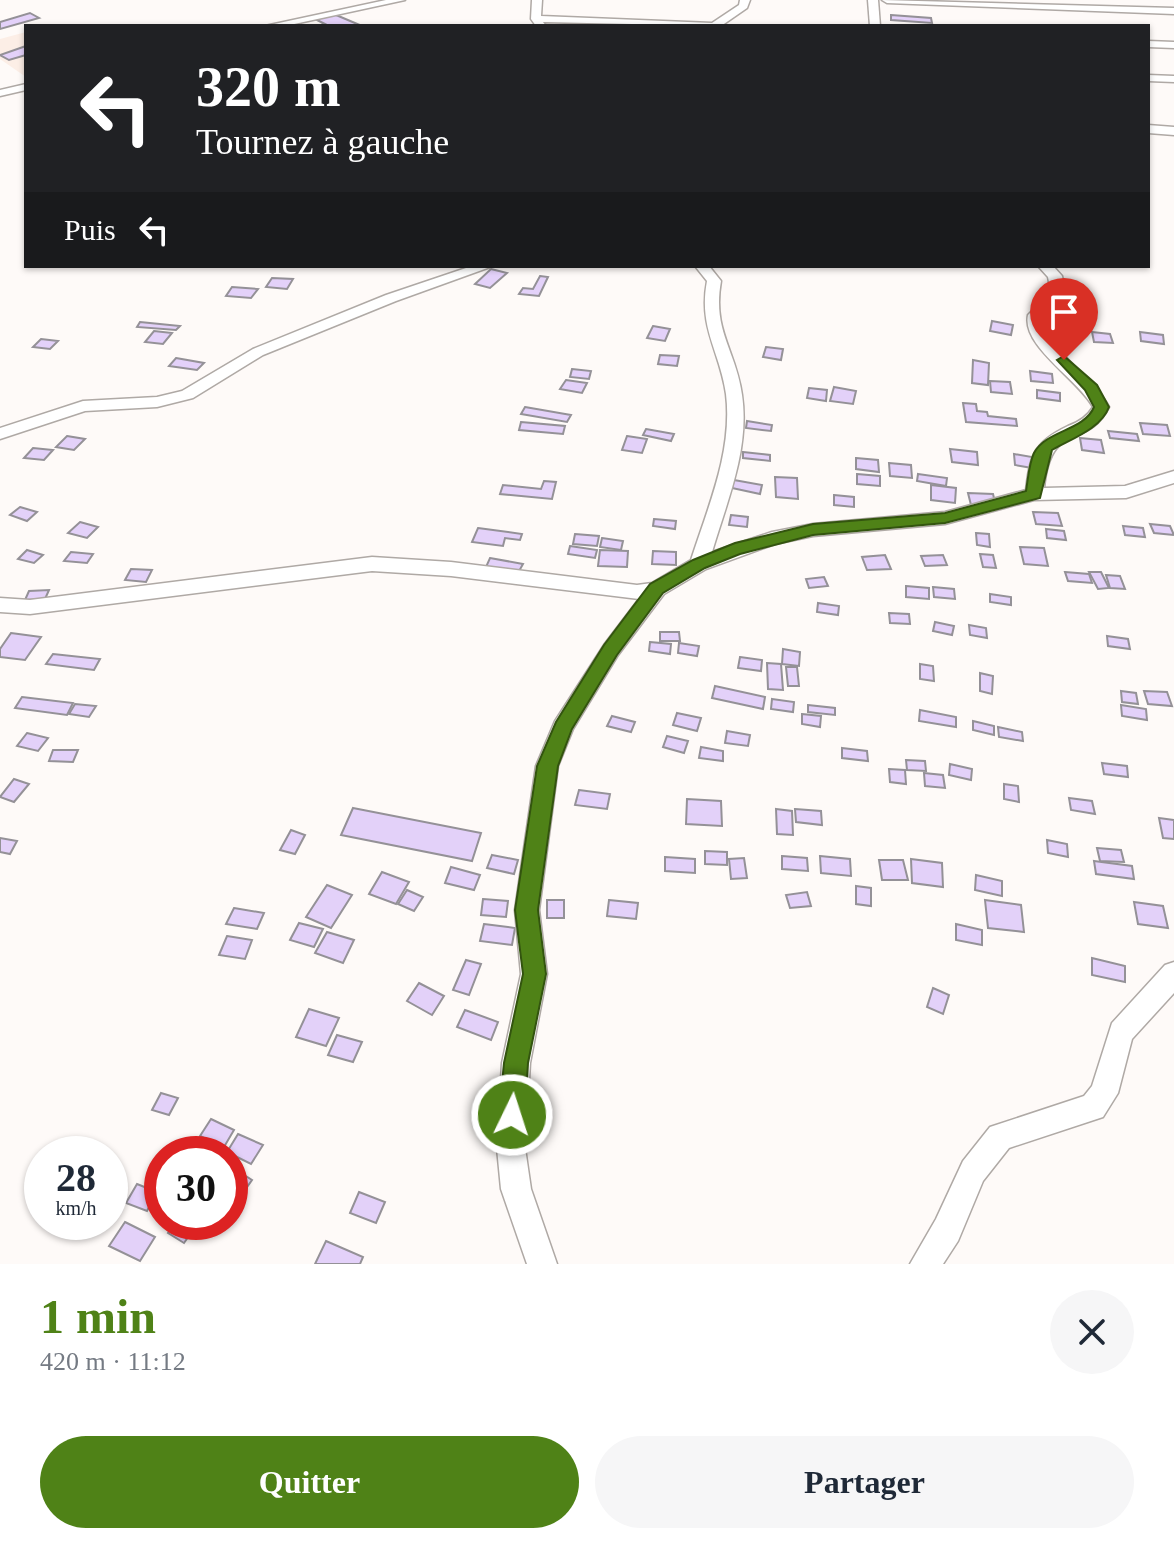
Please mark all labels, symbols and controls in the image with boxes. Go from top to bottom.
icon: left [64,56,168,160]
text: 320 m [196,56,341,118]
text: Tournez à gauche [196,122,449,162]
icon: left [132,208,176,252]
text: Puis [64,213,116,246]
pin [1030,278,1098,360]
icon: arrive [1042,290,1086,334]
position arrow [470,1073,554,1157]
speed limit sign: 30 [144,1136,248,1240]
text: 28 [56,1155,96,1200]
text: km/h [55,1197,97,1219]
text: 1 min [40,1290,156,1343]
button: close [1050,1290,1134,1374]
text: 420 m · 11:12 [40,1347,186,1376]
button: Quitter [40,1436,579,1528]
button: Partager [595,1436,1134,1528]

